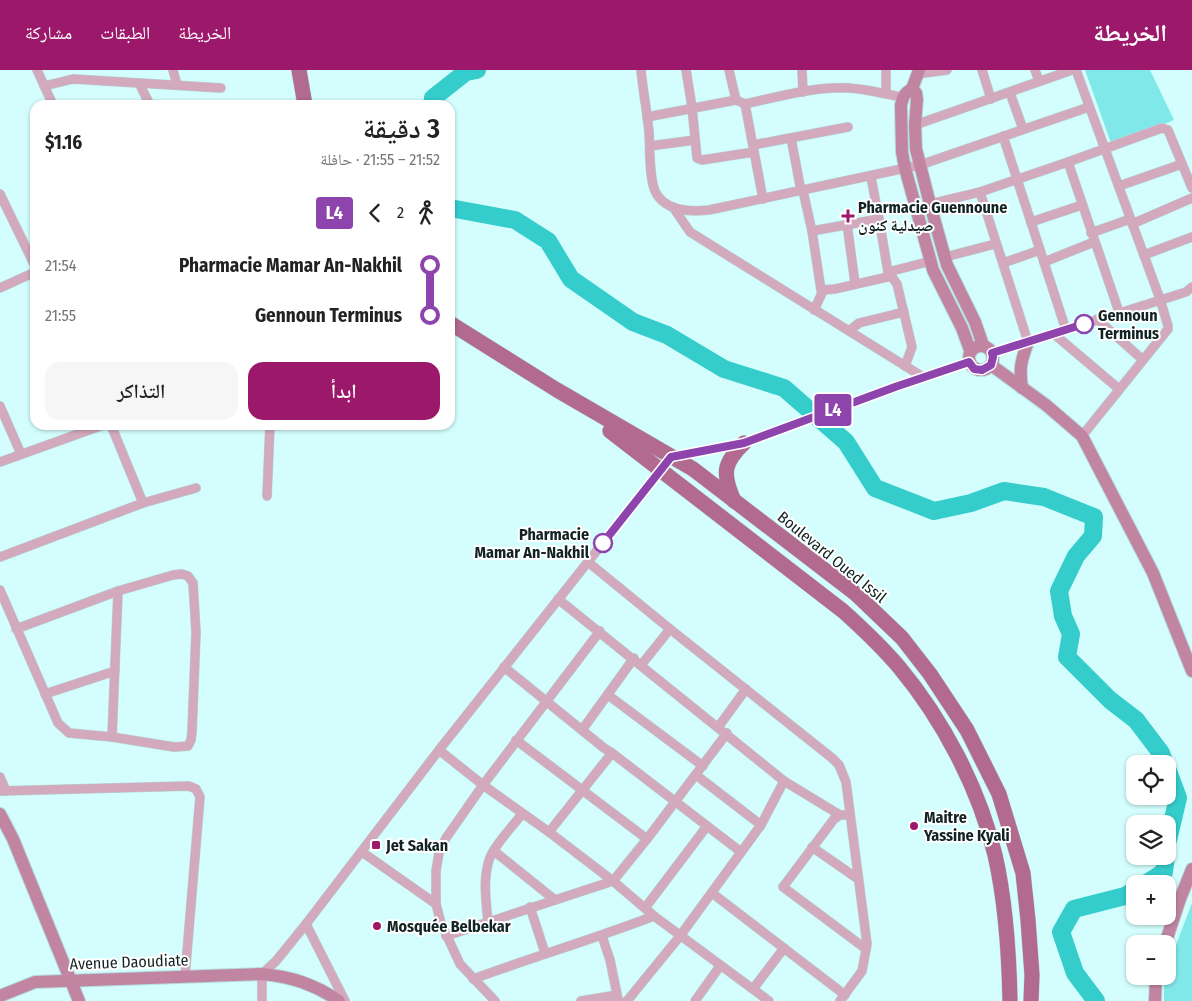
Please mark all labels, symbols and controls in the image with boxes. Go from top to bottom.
text: الخريطة [1093,19,1167,47]
text: مشاركة [25,22,72,44]
text: الطبقات [100,22,150,44]
text: الخريطة [178,22,231,44]
text: 3 دقيقة [363,112,440,145]
text: $1.16 [45,131,82,154]
text: 21:52 – 21:55 · حافلة [320,150,440,169]
place label: Pharmacie Guennoune صيدلية كنون [858,198,1007,235]
icon: back [361,199,389,227]
icon: walk [412,199,440,227]
text: L4 [326,202,343,224]
text: 2 [397,203,404,222]
marker: Pharmacie Guennoune صيدلية كنون [842,210,854,222]
text: Pharmacie Mamar An-Nakhil [179,254,402,277]
text: 21:54 [45,256,77,275]
text: Gennoun Terminus [255,304,402,327]
text: 21:55 [45,306,76,325]
place label: Gennoun Terminus [1098,306,1159,343]
marker: Gennoun Terminus [1074,314,1094,334]
button: التذاكر [45,362,238,420]
button: ابدأ [248,362,440,420]
line badge: L4 [810,394,856,426]
text: L4 [824,399,842,421]
street label: Boulevard Oued Issil [774,507,890,607]
place label: Pharmacie Mamar An-Nakhil [475,525,590,562]
marker: Pharmacie Mamar An-Nakhil [593,533,613,553]
map controls [1126,755,1176,985]
button: locate [1126,755,1176,805]
place label: Maitre Yassine Kyali [923,808,1010,845]
button: layers [1126,815,1176,865]
marker: Maitre Yassine Kyali [908,820,920,832]
place label: Jet Sakan [385,836,448,855]
marker: Jet Sakan [370,839,382,851]
button: + [1126,875,1176,925]
place label: Mosquée Belbekar [387,917,511,936]
marker: Mosquée Belbekar [371,920,383,932]
button: − [1126,935,1176,985]
street label: Avenue Daoudiate [69,950,189,974]

